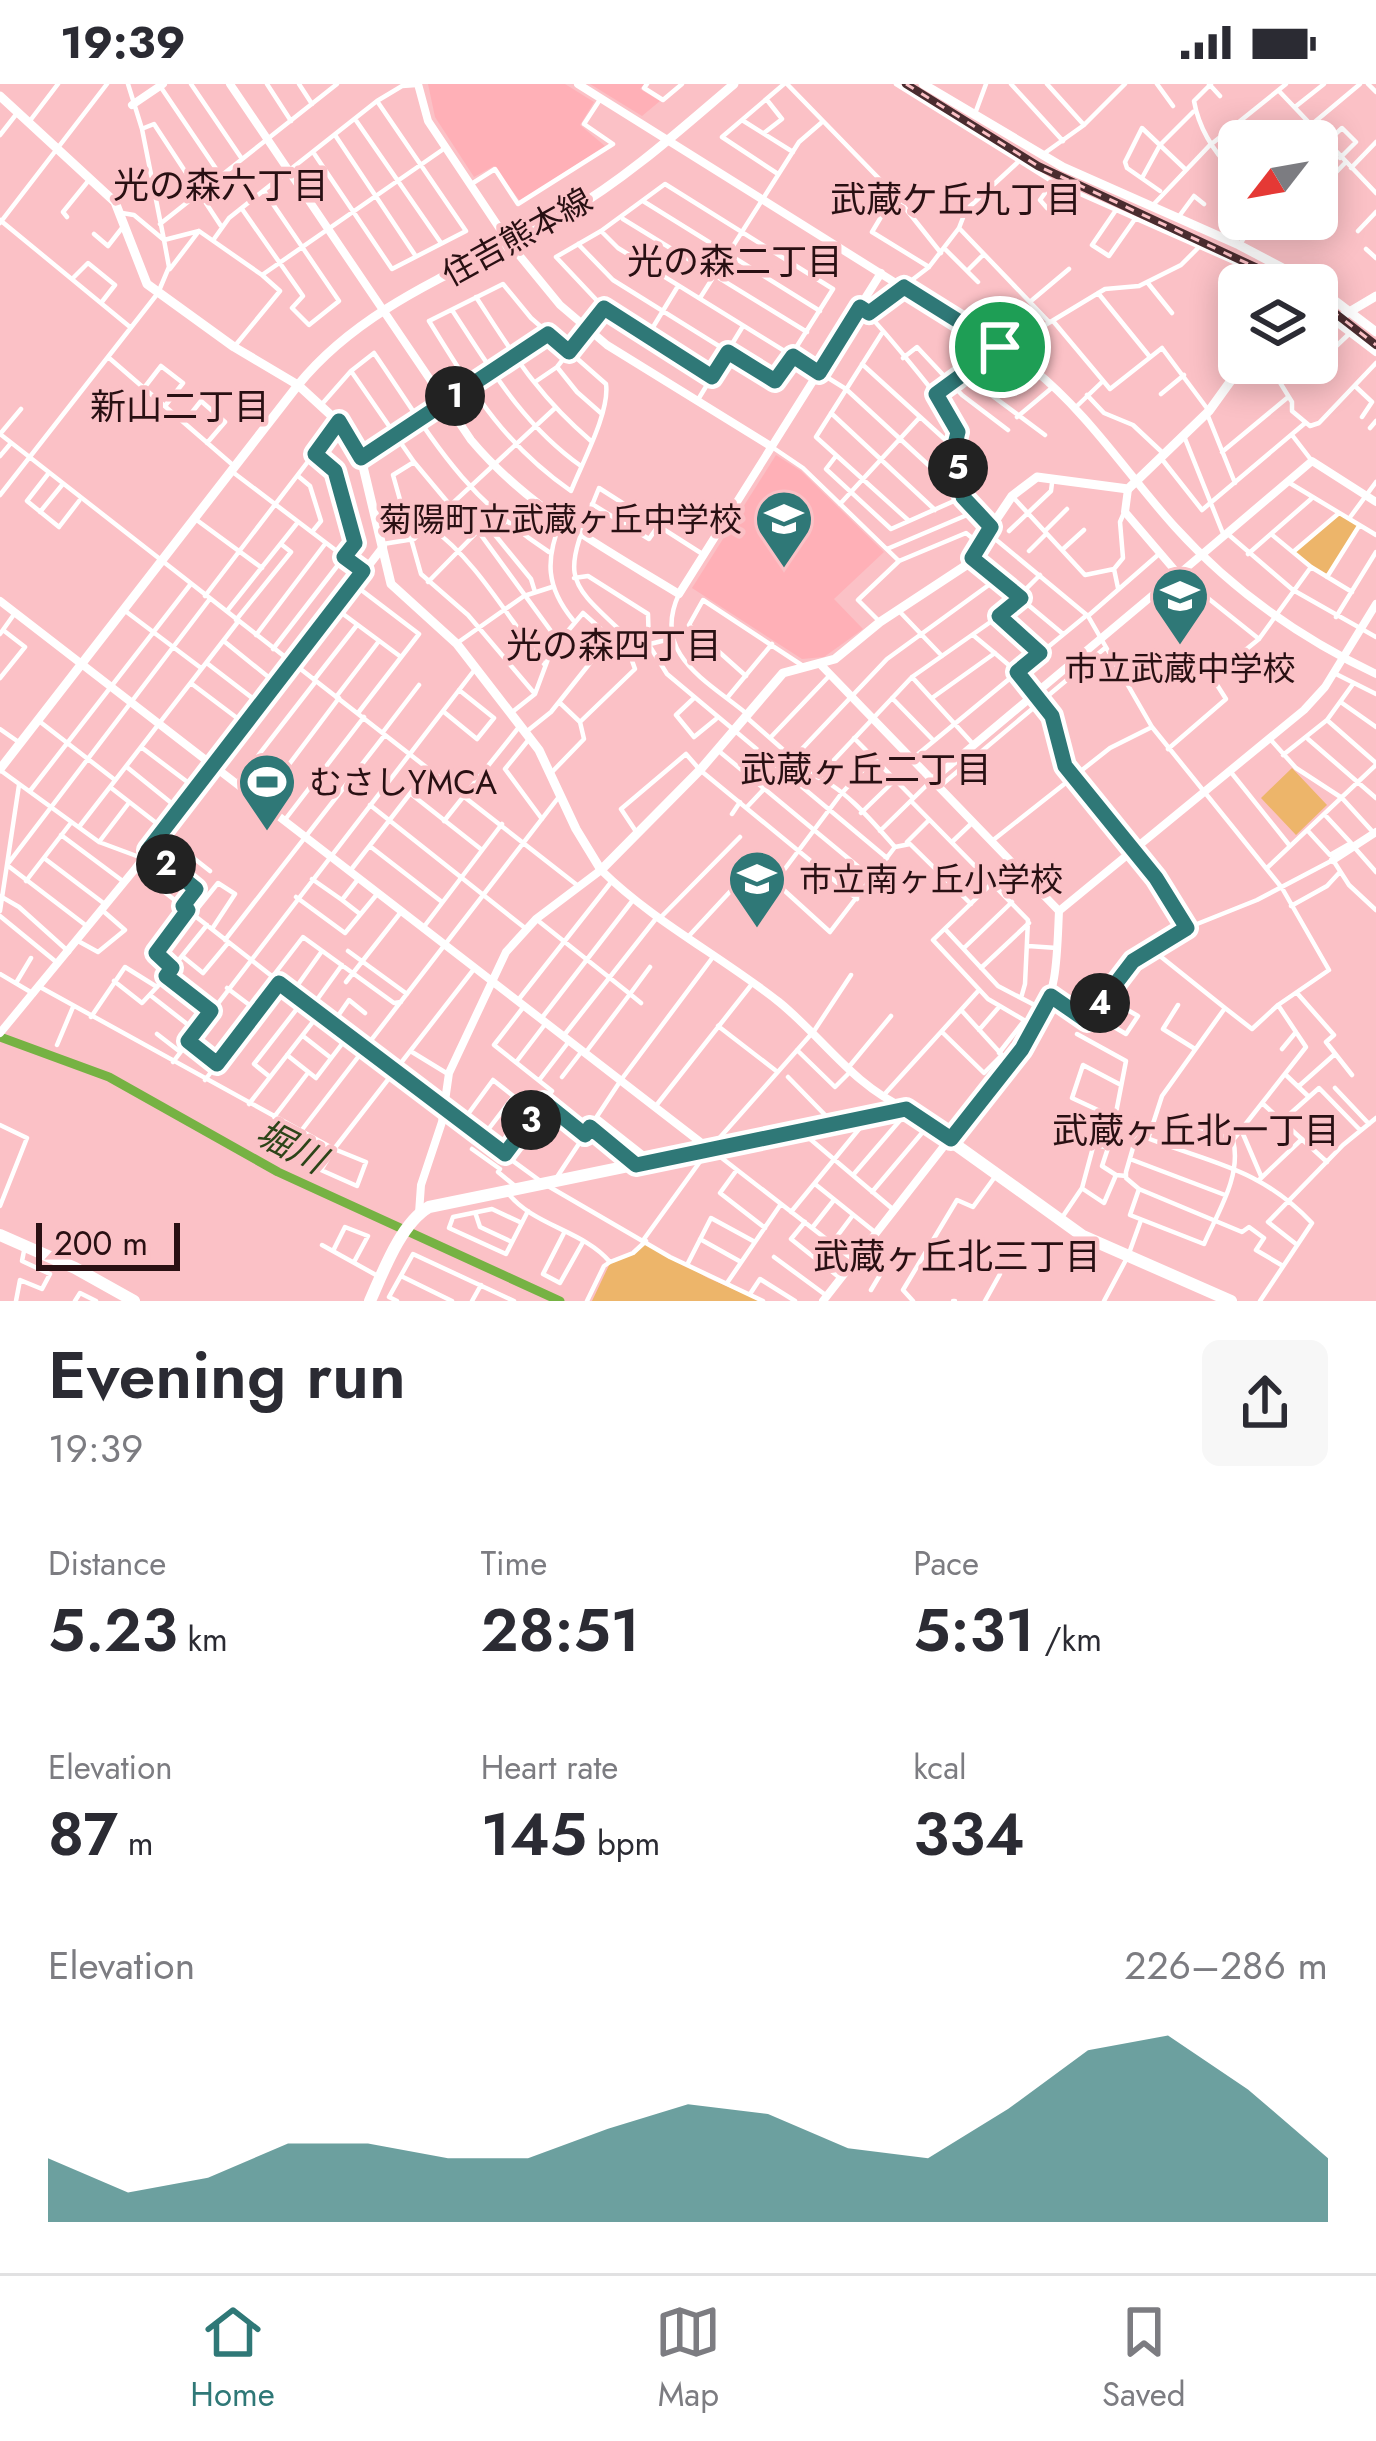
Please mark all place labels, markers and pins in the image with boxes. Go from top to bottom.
pin [949,296,1051,398]
pin: 1 [425,366,485,426]
pin: 5 [928,438,988,498]
school or university icon: 菊陽町立武蔵ヶ丘中学校 [753,488,815,570]
place label: 菊陽町立武蔵ヶ丘中学校 [379,496,742,543]
school or university icon: 市立武蔵中学校 [1149,565,1211,647]
place label: 市立武蔵中学校 [1065,645,1296,692]
sports icon: むさしYMCA [236,751,298,833]
place label: むさしYMCA [309,759,497,806]
pin: 2 [136,834,196,894]
school or university icon: 市立南ヶ丘小学校 [726,848,788,930]
place label: 市立南ヶ丘小学校 [799,856,1063,903]
pin: 4 [1070,973,1130,1033]
pin: 3 [501,1090,561,1150]

